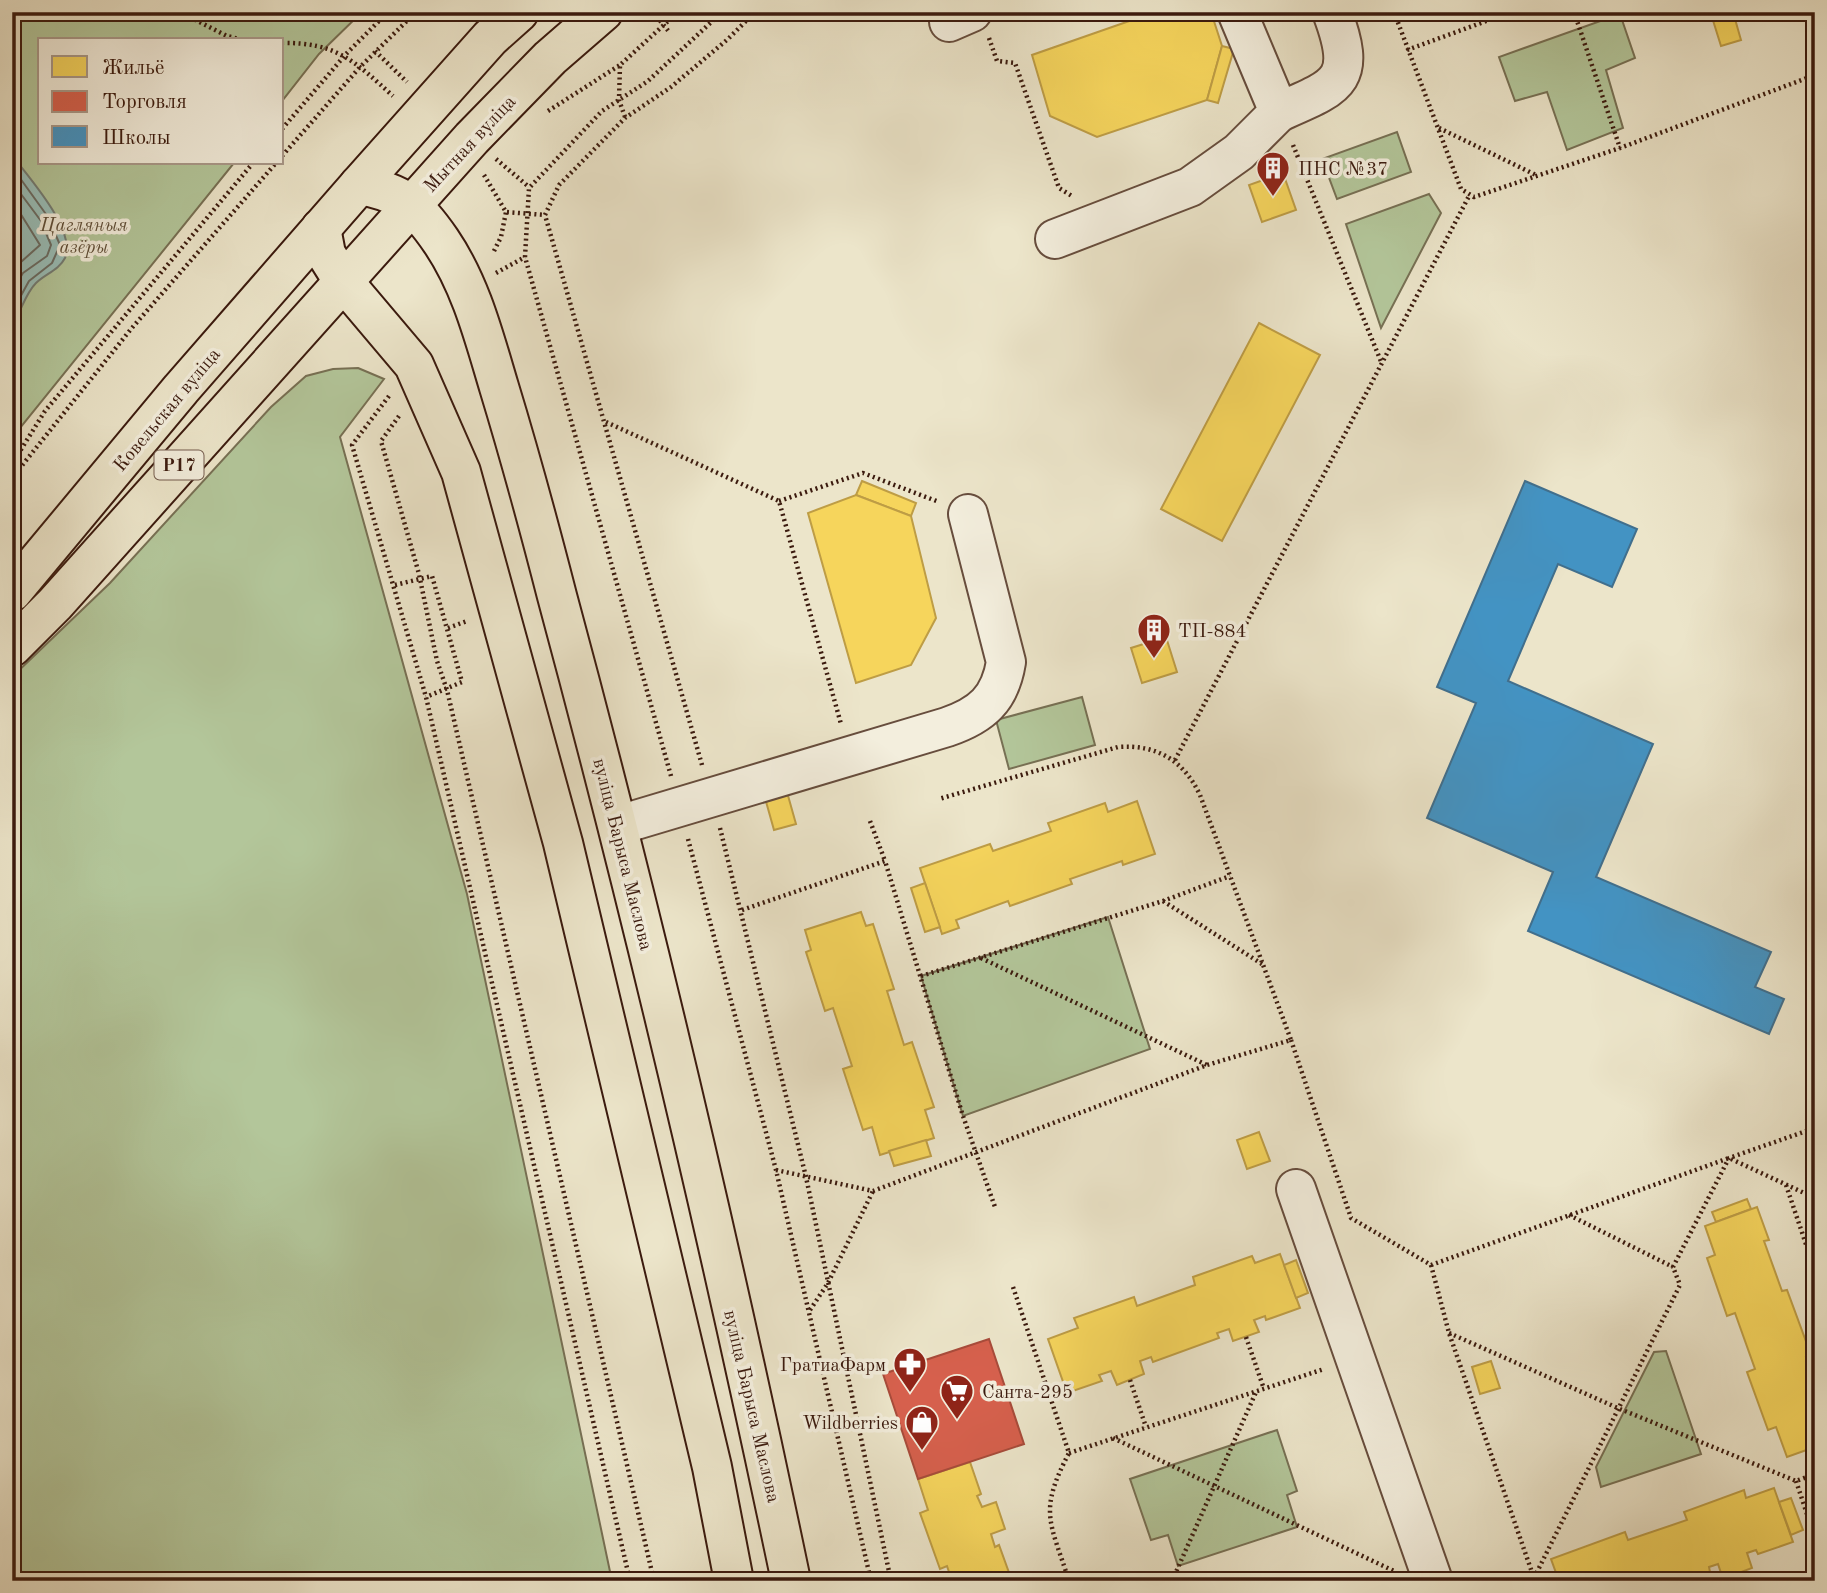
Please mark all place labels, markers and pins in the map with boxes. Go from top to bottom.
building icon: ПНС №37 [1254,149,1292,198]
place label: ПНС №37 [1298,161,1388,180]
building icon: ТП-884 [1135,611,1173,660]
place label: ТП-884 [1178,623,1247,642]
pharmacy icon: ГратиаФарм [891,1345,929,1394]
place label: ГратиаФарм [780,1357,886,1376]
supermarket icon: Санта-295 [938,1372,976,1421]
place label: Санта-295 [982,1384,1073,1403]
shop icon: Wildberries [903,1403,941,1452]
place label: Wildberries [802,1415,898,1434]

